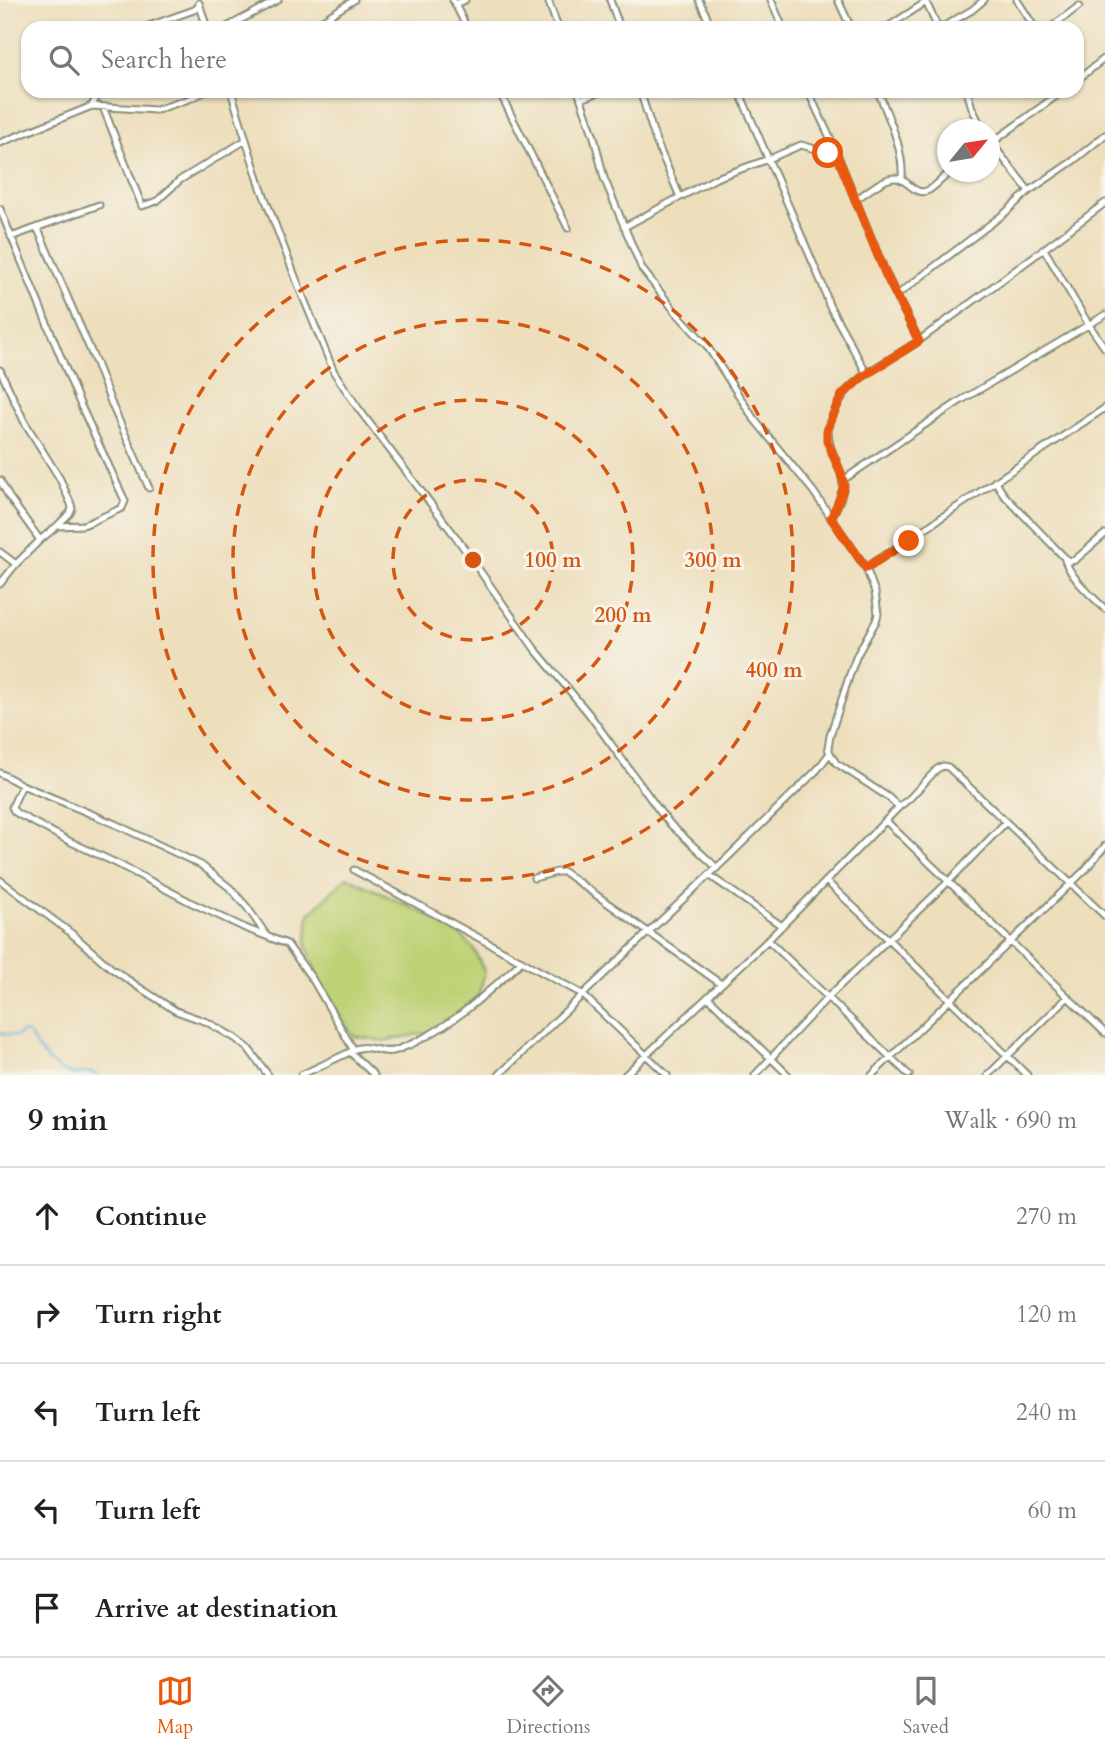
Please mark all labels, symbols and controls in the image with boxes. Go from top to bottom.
search box [21,21,1084,98]
icon: search [45,41,83,79]
text: Search here [101,42,227,77]
north arrow [937,119,1000,182]
route start [812,137,843,168]
route end [893,525,924,556]
text: 100 m [524,546,582,575]
text: 300 m [684,546,742,575]
centre of rings [461,548,485,572]
text: 200 m [594,601,652,630]
text: 400 m [745,656,803,685]
text: 9 min [28,1100,108,1141]
text: Walk · 690 m [944,1105,1077,1136]
icon: ahead [28,1197,66,1235]
text: Continue [95,1199,207,1234]
text: 270 m [1016,1201,1077,1232]
icon: right [28,1295,66,1333]
text: Turn right [95,1297,222,1332]
text: 120 m [1016,1299,1077,1330]
icon: left [28,1393,66,1431]
text: Turn left [95,1395,200,1430]
text: 240 m [1016,1397,1077,1428]
icon: left [28,1491,66,1529]
text: Turn left [95,1493,200,1528]
text: 60 m [1028,1495,1077,1526]
icon: arrive [28,1589,66,1627]
text: Arrive at destination [95,1591,338,1626]
tab: Map [156,1672,194,1740]
tab: Directions [507,1672,590,1740]
tab: Saved [903,1672,949,1740]

